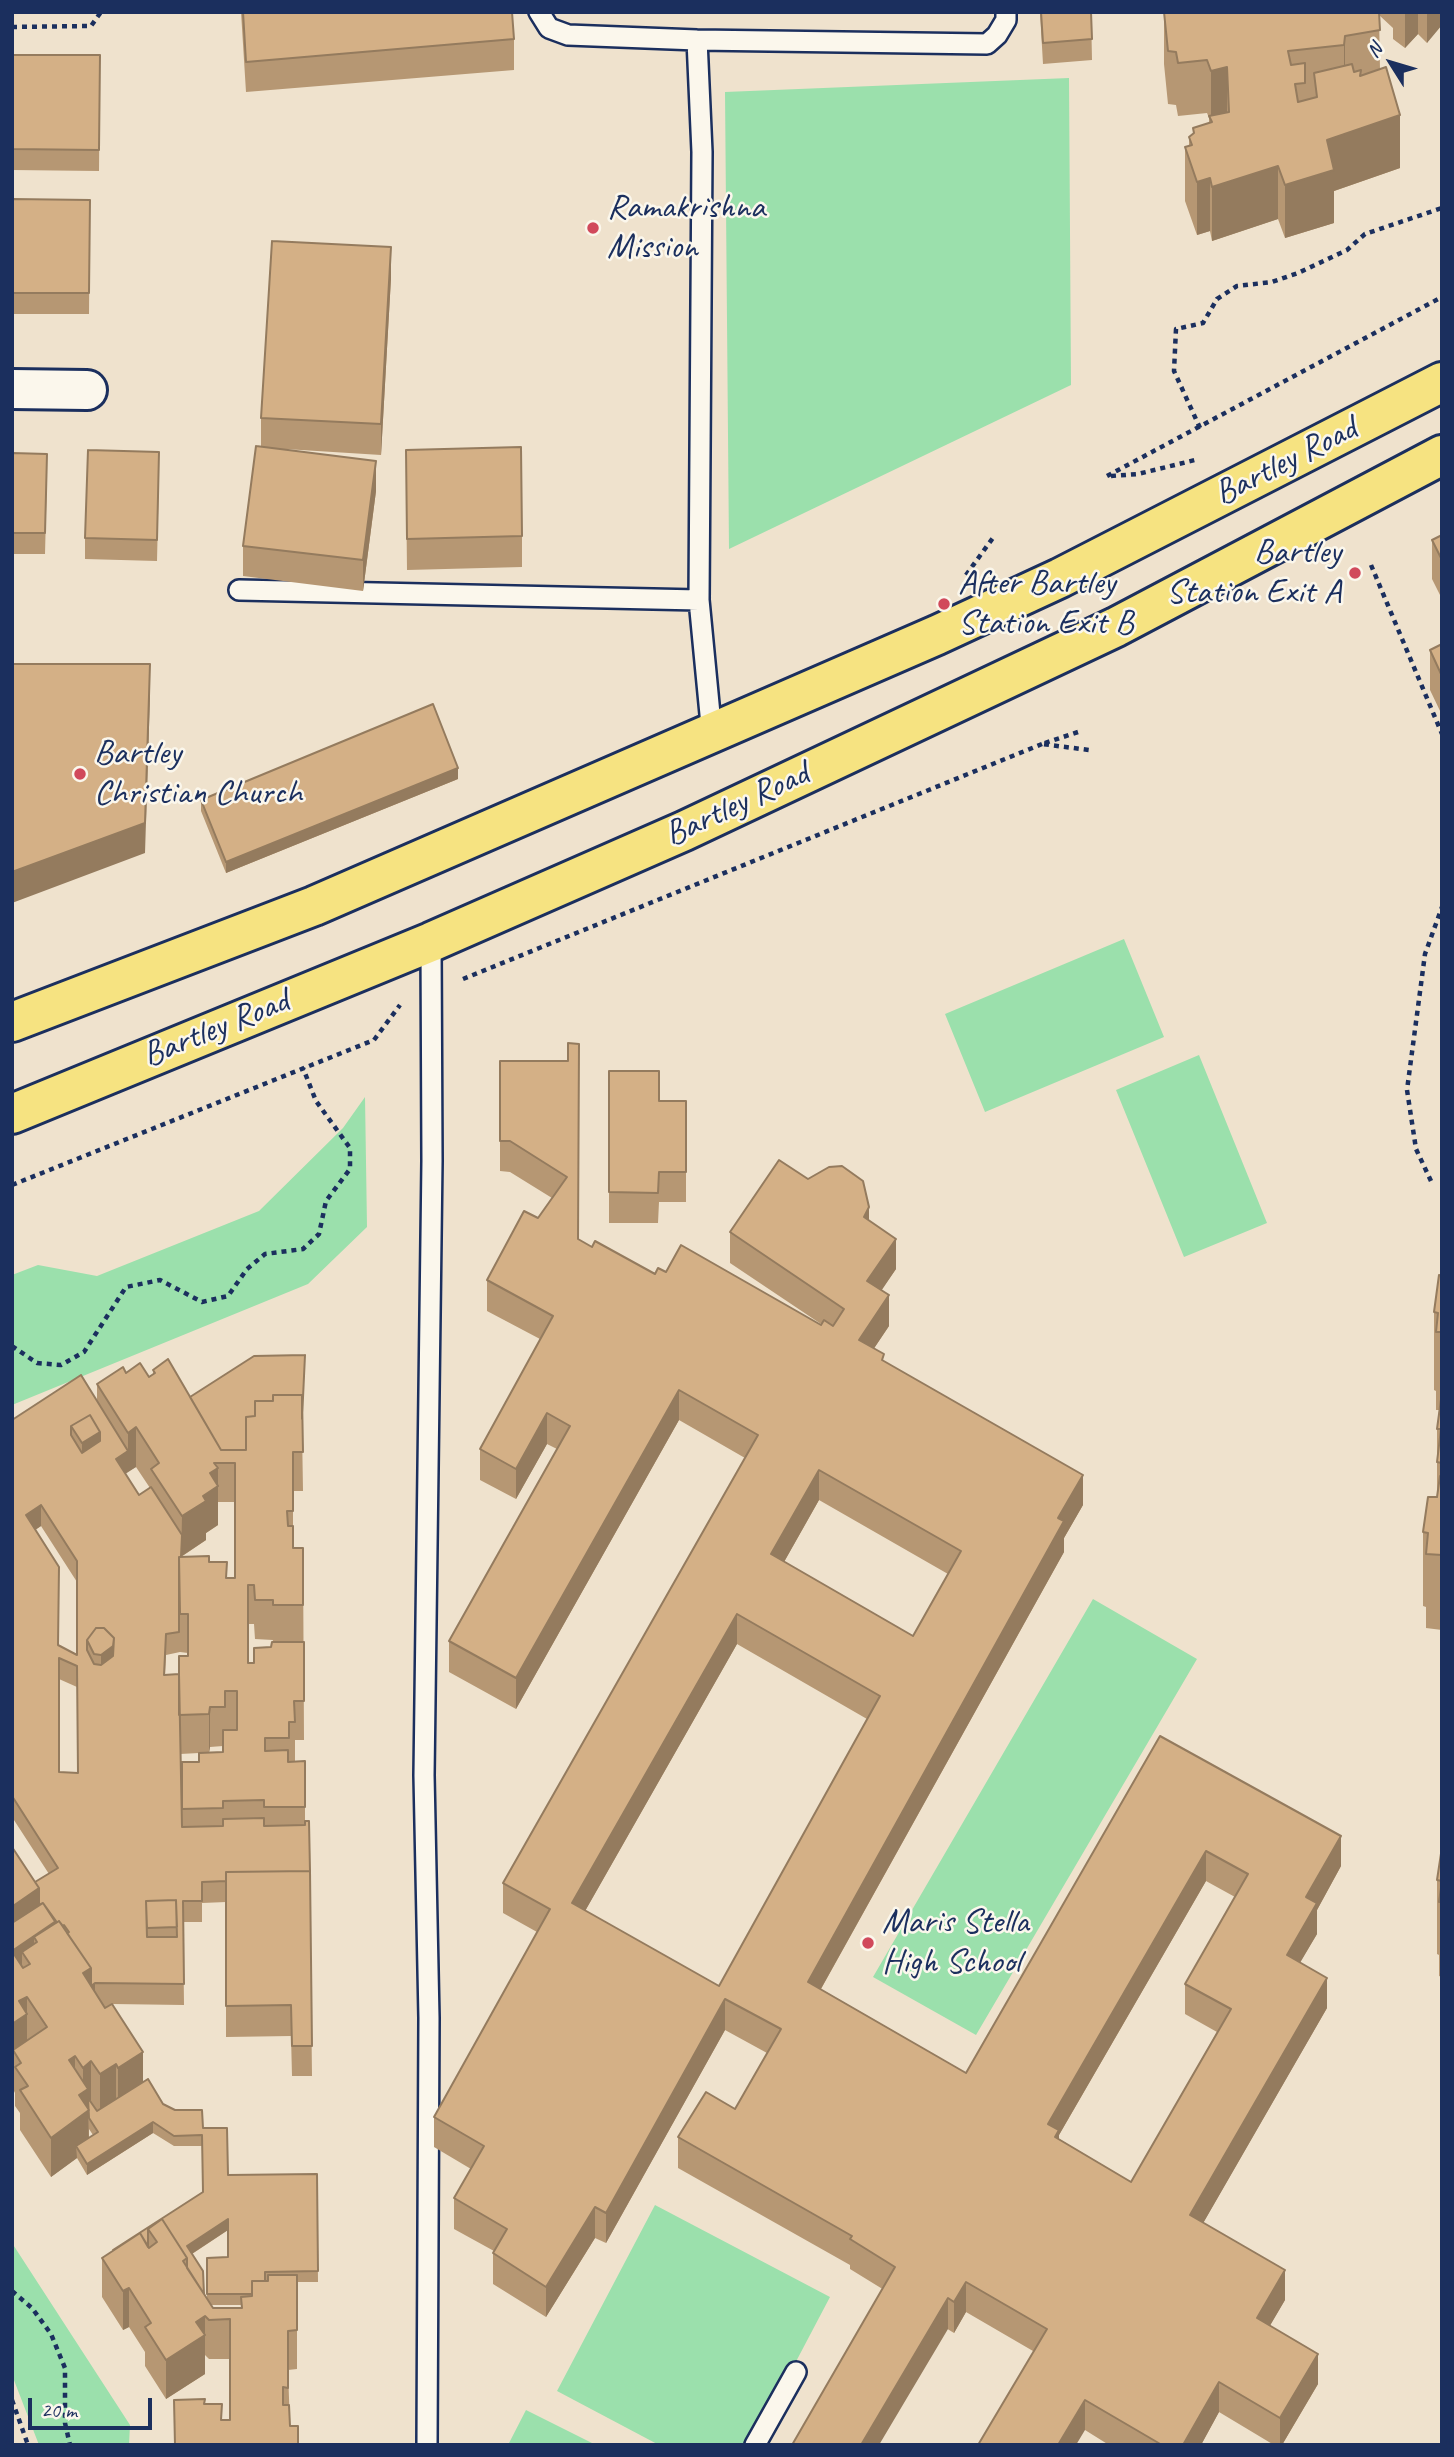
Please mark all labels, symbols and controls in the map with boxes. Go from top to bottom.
north arrow [1356,28,1426,98]
text: N [1361,38,1387,62]
place label: Ramakrishna Mission [607,187,765,269]
marker: Ramakrishna Mission [585,220,601,236]
street label: Bartley Road [1208,408,1364,516]
place label: Bartley Station Exit A [1166,532,1341,614]
place label: After Bartley Station Exit B [958,563,1133,645]
marker: Bartley Station Exit A [1347,565,1363,581]
marker: After Bartley Station Exit B [936,596,952,612]
place label: Bartley Christian Church [94,733,302,815]
street label: Bartley Road [658,753,816,857]
marker: Bartley Christian Church [72,766,88,782]
street label: Bartley Road [137,981,295,1077]
place label: Maris Stella High School [882,1902,1029,1984]
marker: Maris Stella High School [860,1935,876,1951]
scale bar [32,2384,156,2428]
text: 20 m [41,2397,77,2423]

